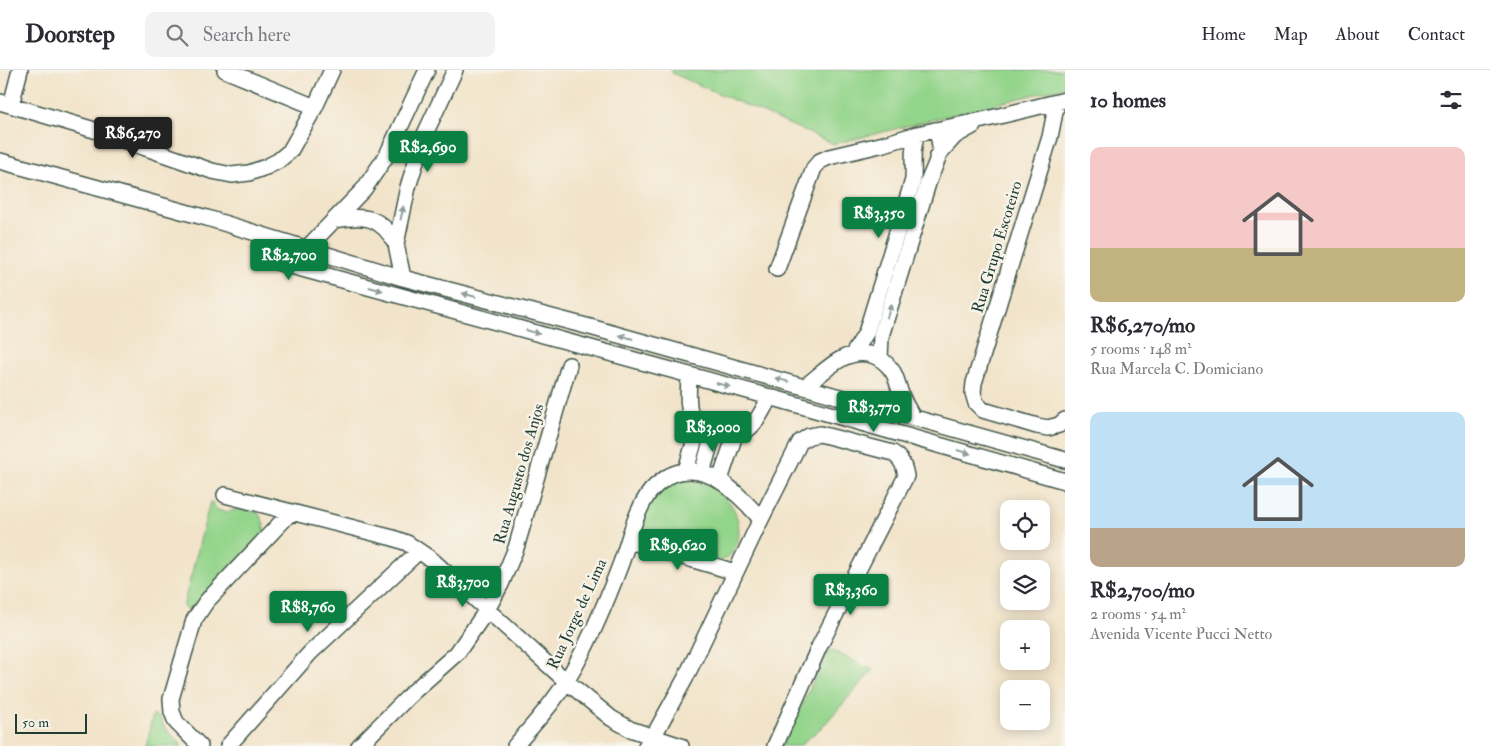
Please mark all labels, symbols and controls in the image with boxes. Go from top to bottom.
search box [145,12,495,57]
text: Doorstep [25,19,115,50]
icon: search [163,21,191,49]
text: Search here [203,23,291,47]
text: Home [1201,23,1246,46]
text: Map [1274,23,1308,46]
text: About [1336,23,1380,46]
text: Contact [1408,23,1465,46]
icon: filters [1437,86,1465,114]
text: 10 homes [1090,87,1166,114]
pin: R$6,270 [87,116,179,159]
text: R$6,270 [105,123,161,143]
pin: R$2,690 [382,131,474,173]
text: R$2,690 [400,137,456,157]
street label: Rua Grupo Escoteiro [967,178,1028,316]
icon: home [1233,179,1323,269]
pin: R$3,350 [833,196,925,239]
text: R$3,350 [853,203,905,223]
one-way arrow [398,205,406,220]
pin: R$2,700 [243,238,335,281]
text: R$2,700 [261,245,317,265]
one-way arrow [369,285,384,293]
one-way arrow [461,291,476,299]
one-way arrow [886,303,894,318]
text: R$6,270/mo [1090,312,1195,339]
one-way arrow [525,328,540,336]
one-way arrow [618,333,633,341]
text: 5 rooms · 148 m² [1090,339,1192,359]
text: Rua Marcela C. Domiciano [1090,359,1263,379]
one-way arrow [775,376,790,384]
one-way arrow [716,381,731,389]
pin: R$3,770 [828,390,920,433]
text: R$3,770 [848,397,900,417]
street label: Rua Augusto dos Anjos [489,401,549,547]
pin: R$3,000 [667,410,759,453]
text: R$3,000 [685,417,741,437]
icon: home [1233,444,1323,534]
one-way arrow [956,448,971,456]
map controls [1000,500,1050,730]
button: locate [1000,500,1050,550]
pin: R$9,620 [632,528,724,571]
text: R$9,620 [650,535,706,555]
street label: Rua Jorge de Lima [543,555,613,673]
button: layers [1000,560,1050,610]
pin: R$3,700 [417,566,509,608]
text: R$3,700 [436,572,490,592]
pin: R$3,360 [805,574,897,616]
text: R$2,700/mo [1090,577,1195,604]
text: R$3,360 [825,580,877,600]
pin: R$8,760 [262,590,354,633]
text: R$8,760 [281,597,335,617]
text: 2 rooms · 54 m² [1090,604,1186,624]
button: + [1000,620,1050,670]
text: Avenida Vicente Pucci Netto [1090,624,1272,644]
button: − [1000,680,1050,730]
scale bar [15,711,88,734]
text: 50 m [22,714,49,731]

